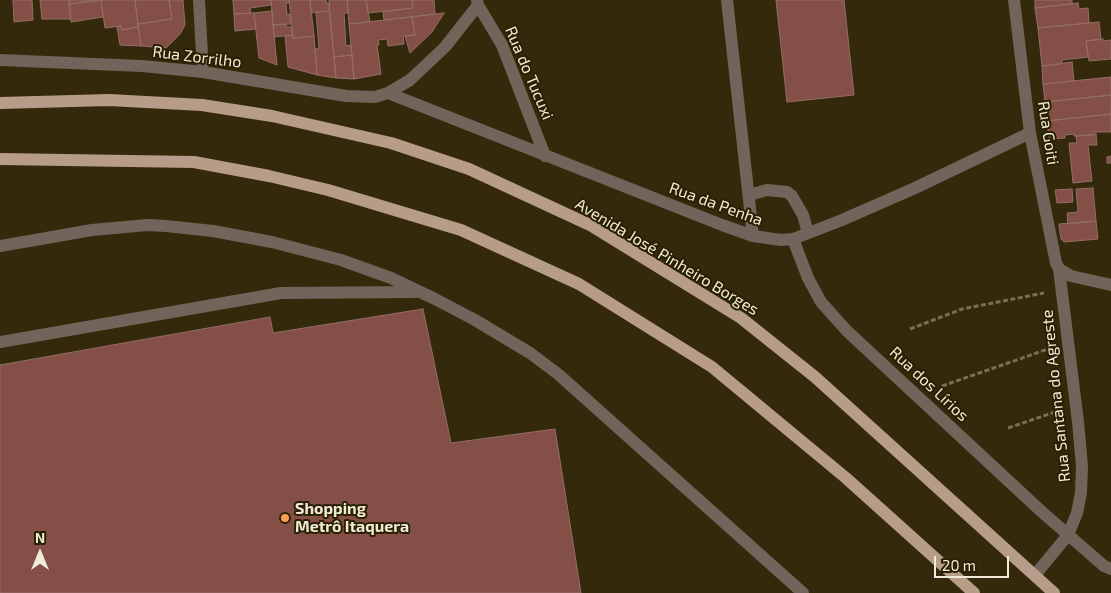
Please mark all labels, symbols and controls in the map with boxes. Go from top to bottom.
street label: Rua do Tucuxi [501,23,557,123]
street label: Rua Zorrilho [151,42,243,72]
street label: Rua Goiti [1033,100,1063,166]
street label: Rua da Penha [667,178,765,230]
street label: Avenida José Pinheiro Borges [572,195,762,319]
street label: Rua Santana do Agreste [1037,309,1075,483]
street label: Rua dos Lírios [885,342,973,426]
place label: Shopping Metrô Itaquera [295,499,409,537]
marker: Shopping Metrô Itaquera [279,512,291,524]
north arrow [15,528,65,578]
text: N [35,529,45,546]
scale bar [936,546,1011,578]
text: 20 m [942,556,976,574]

